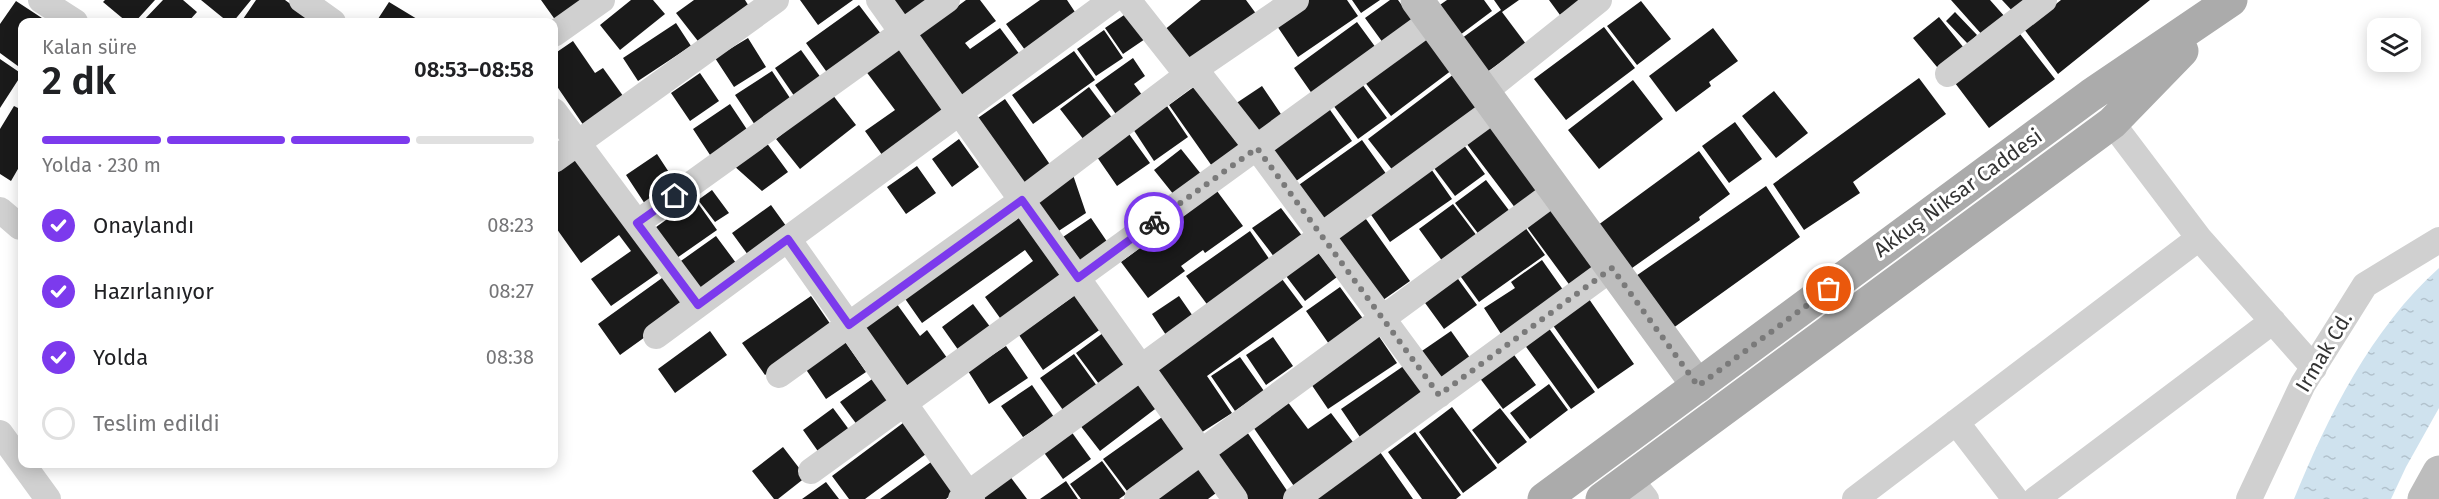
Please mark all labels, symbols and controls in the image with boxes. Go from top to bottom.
map controls [2367,18,2421,72]
button: layers [2367,18,2421,72]
text: Kalan süre [42,35,137,59]
text: 08:53–08:58 [414,56,534,83]
text: 2 dk [42,58,116,104]
street label: Akkuş Niksar Caddesi [1869,123,2047,263]
text: Yolda · 230 m [42,153,161,177]
pin [649,170,700,221]
icon: home [658,179,691,212]
courier [1124,192,1184,252]
icon: bike [1138,206,1171,239]
icon: check [42,209,75,242]
text: Onaylandı [93,212,194,239]
text: 08:23 [487,213,534,237]
pin [1803,263,1854,314]
icon: bag [1812,272,1845,305]
icon: check [42,275,75,308]
text: Hazırlanıyor [93,278,214,305]
text: 08:27 [488,279,534,303]
street label: Irmak Cd. [2290,307,2358,397]
icon: check [42,341,75,374]
text: Yolda [93,344,148,371]
text: 08:38 [486,345,534,369]
text: Teslim edildi [93,410,220,437]

